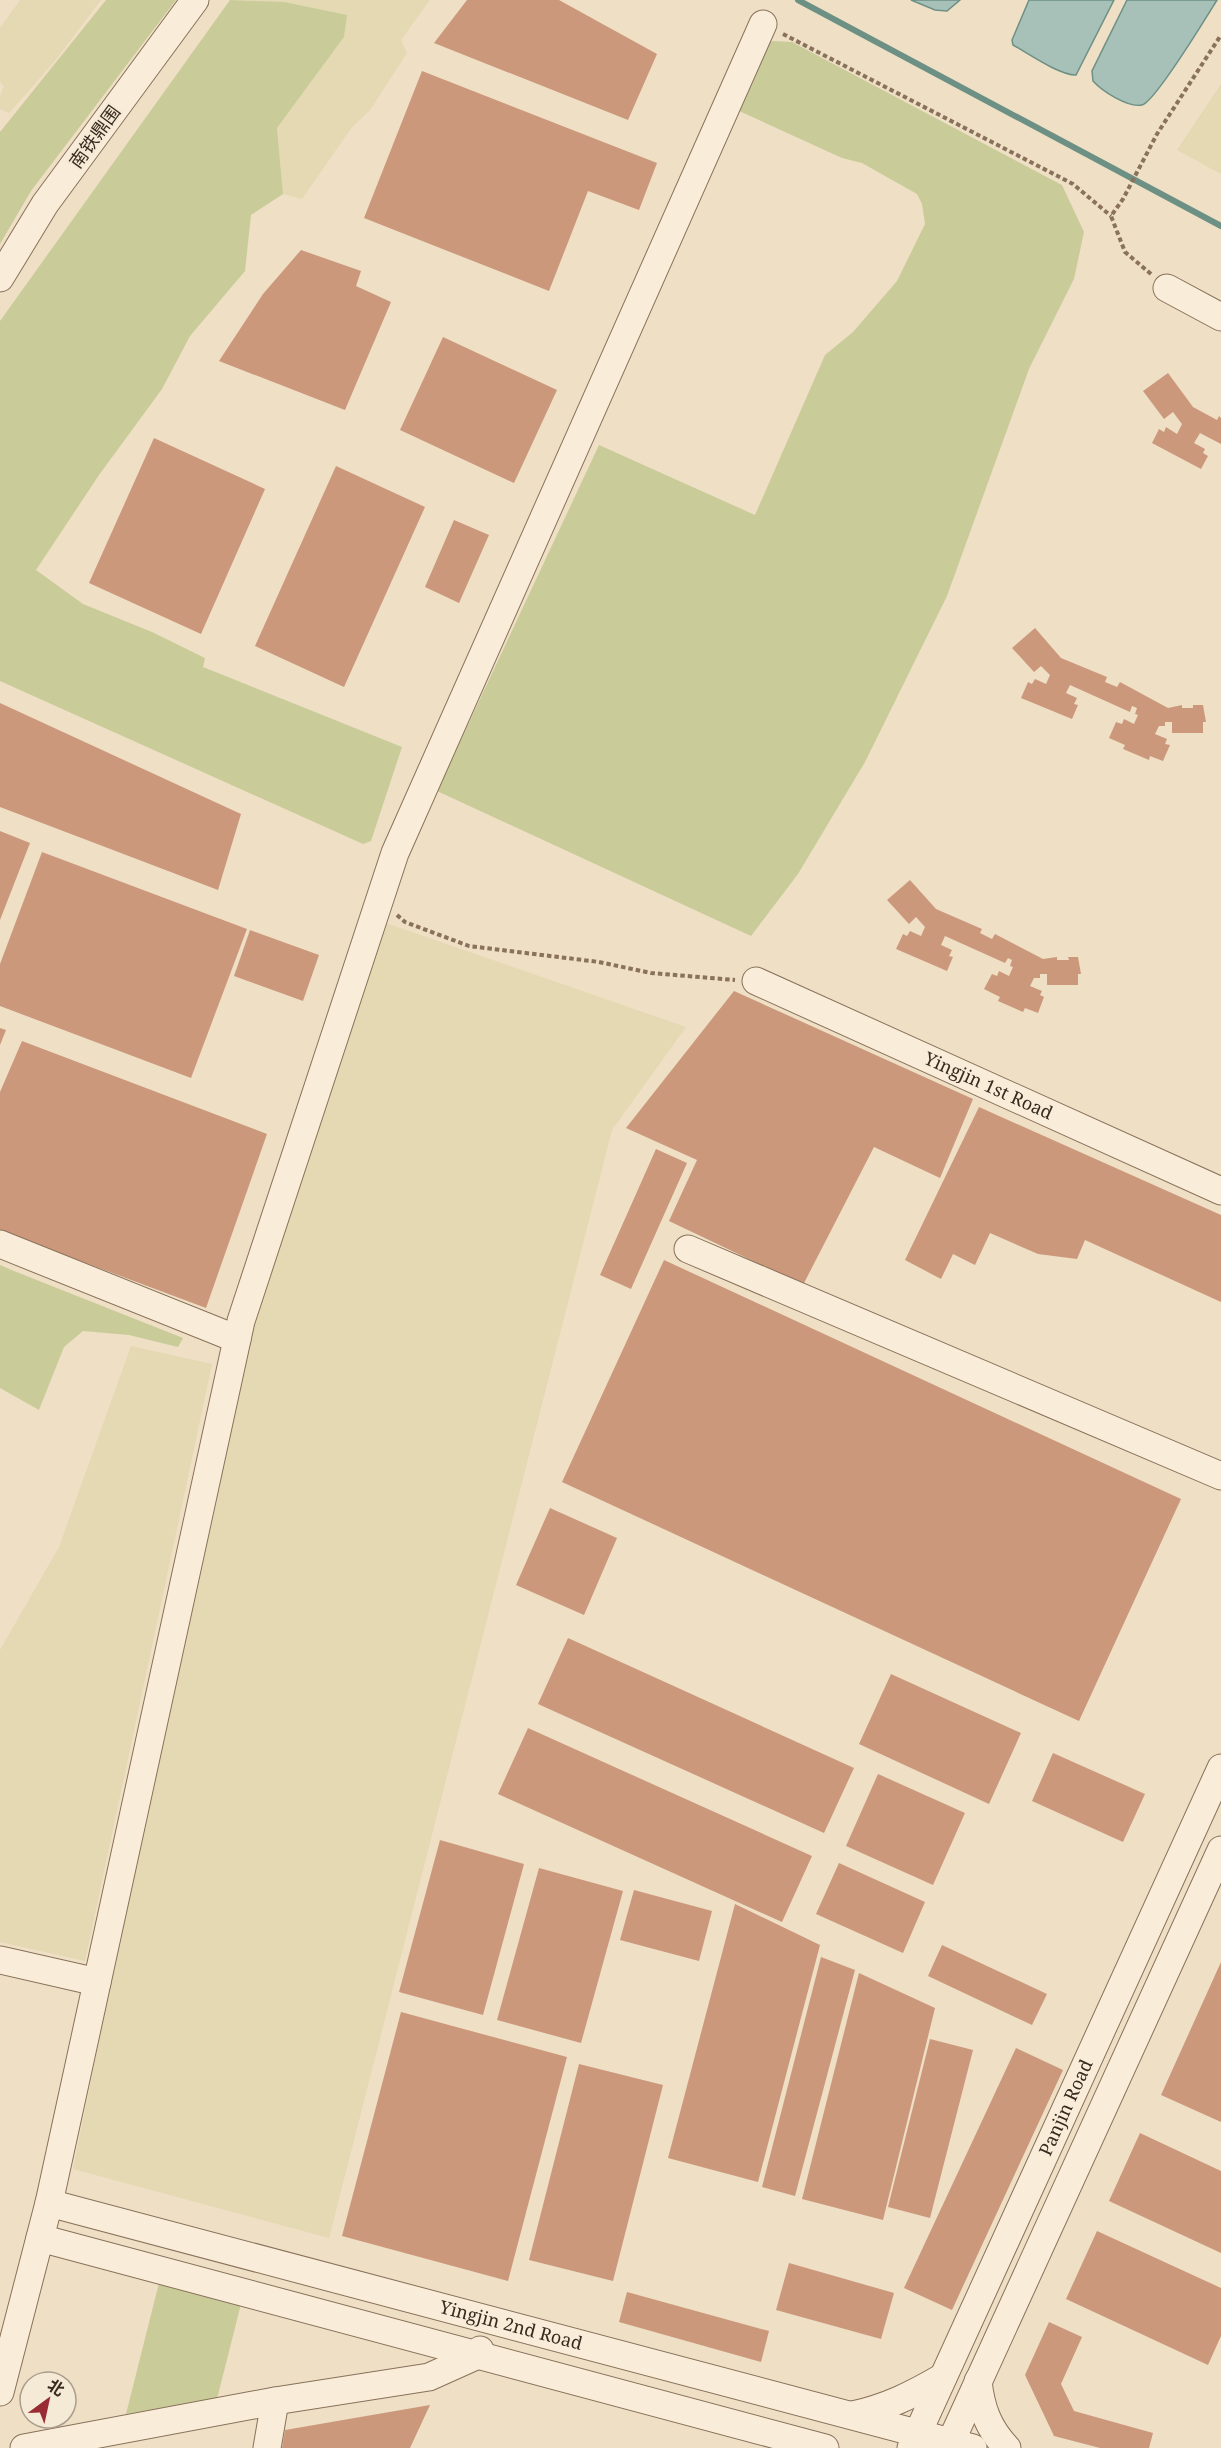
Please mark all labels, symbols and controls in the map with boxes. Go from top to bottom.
street label: 南铁鼎围 [63,100,125,173]
street label: Yingjin 1st Road [920,1045,1057,1124]
street label: Panjin Road [1033,2055,1098,2159]
street label: Yingjin 2nd Road [436,2294,585,2355]
north arrow [18,2370,78,2430]
text: 北 [43,2374,69,2401]

